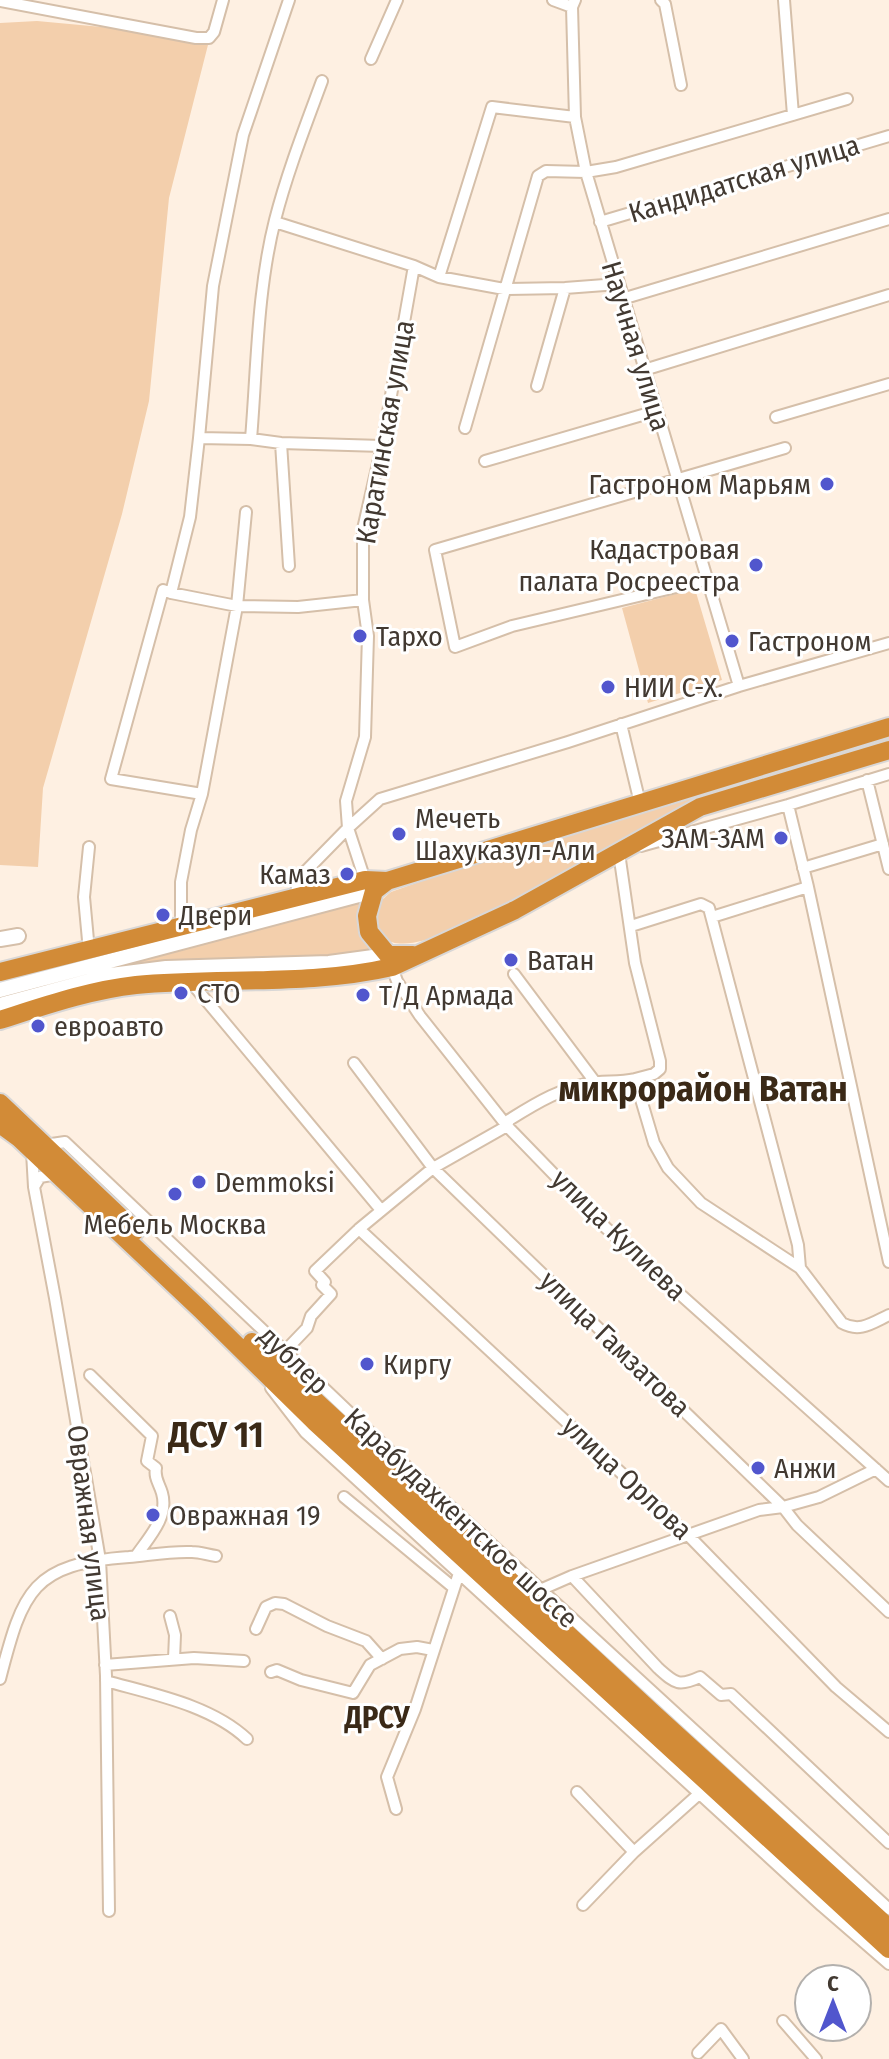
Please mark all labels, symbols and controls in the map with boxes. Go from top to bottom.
street label: Кандидатская улица [625,128,863,230]
street label: Научная улица [595,257,677,435]
street label: Каратинская улица [349,318,421,546]
place label: Гастроном Марьям [589,468,811,501]
marker: Гастроном Марьям [818,475,836,493]
place label: Кадастровая палата Росреестра [518,533,740,598]
marker: Кадастровая палата Росреестра [747,556,765,574]
place label: Тархо [376,620,443,653]
place label: Гастроном [748,625,871,658]
marker: Тархо [351,627,369,645]
marker: Гастроном [723,632,741,650]
place label: НИИ С-Х. [624,671,723,704]
marker: НИИ С-Х. [599,678,617,696]
place label: Мечеть Шахуказул-Али [415,802,596,867]
place label: ЗАМ-ЗАМ [661,822,765,855]
marker: Мечеть Шахуказул-Али [390,825,408,843]
marker: ЗАМ-ЗАМ [772,829,790,847]
place label: Камаз [259,858,331,891]
marker: Камаз [338,865,356,883]
place label: Двери [178,899,252,932]
marker: Двери [154,906,172,924]
place label: Ватан [527,944,595,977]
marker: Ватан [502,951,520,969]
place label: СТО [197,977,241,1010]
place label: Т/Д Армада [379,979,514,1012]
marker: СТО [172,984,190,1002]
marker: Т/Д Армада [354,986,372,1004]
place label: евроавто [54,1010,164,1043]
marker: евроавто [29,1017,47,1035]
district label: микрорайон Ватан [558,1067,848,1111]
street label: улица Кулиева [545,1163,693,1307]
place label: Demmoksi [215,1166,335,1199]
marker: Demmoksi [190,1173,208,1191]
marker: Мебель Москва [166,1185,184,1203]
place label: Мебель Москва [83,1208,267,1241]
street label: улица Гамзатова [533,1264,697,1424]
street label: дублер [252,1319,336,1401]
place label: Киргу [383,1348,452,1381]
marker: Киргу [358,1355,376,1373]
street label: Карабудахкентское шоссе [337,1401,585,1635]
street label: улица Орлова [555,1409,699,1547]
district label: ДСУ 11 [167,1413,264,1457]
street label: Овражная улица [61,1423,117,1623]
place label: Анжи [774,1452,837,1485]
marker: Анжи [749,1459,767,1477]
place label: Овражная 19 [169,1499,321,1532]
marker: Овражная 19 [144,1506,162,1524]
district label: ДРСУ [344,1700,411,1736]
north arrow [793,1963,873,2043]
text: С [827,1970,839,1997]

